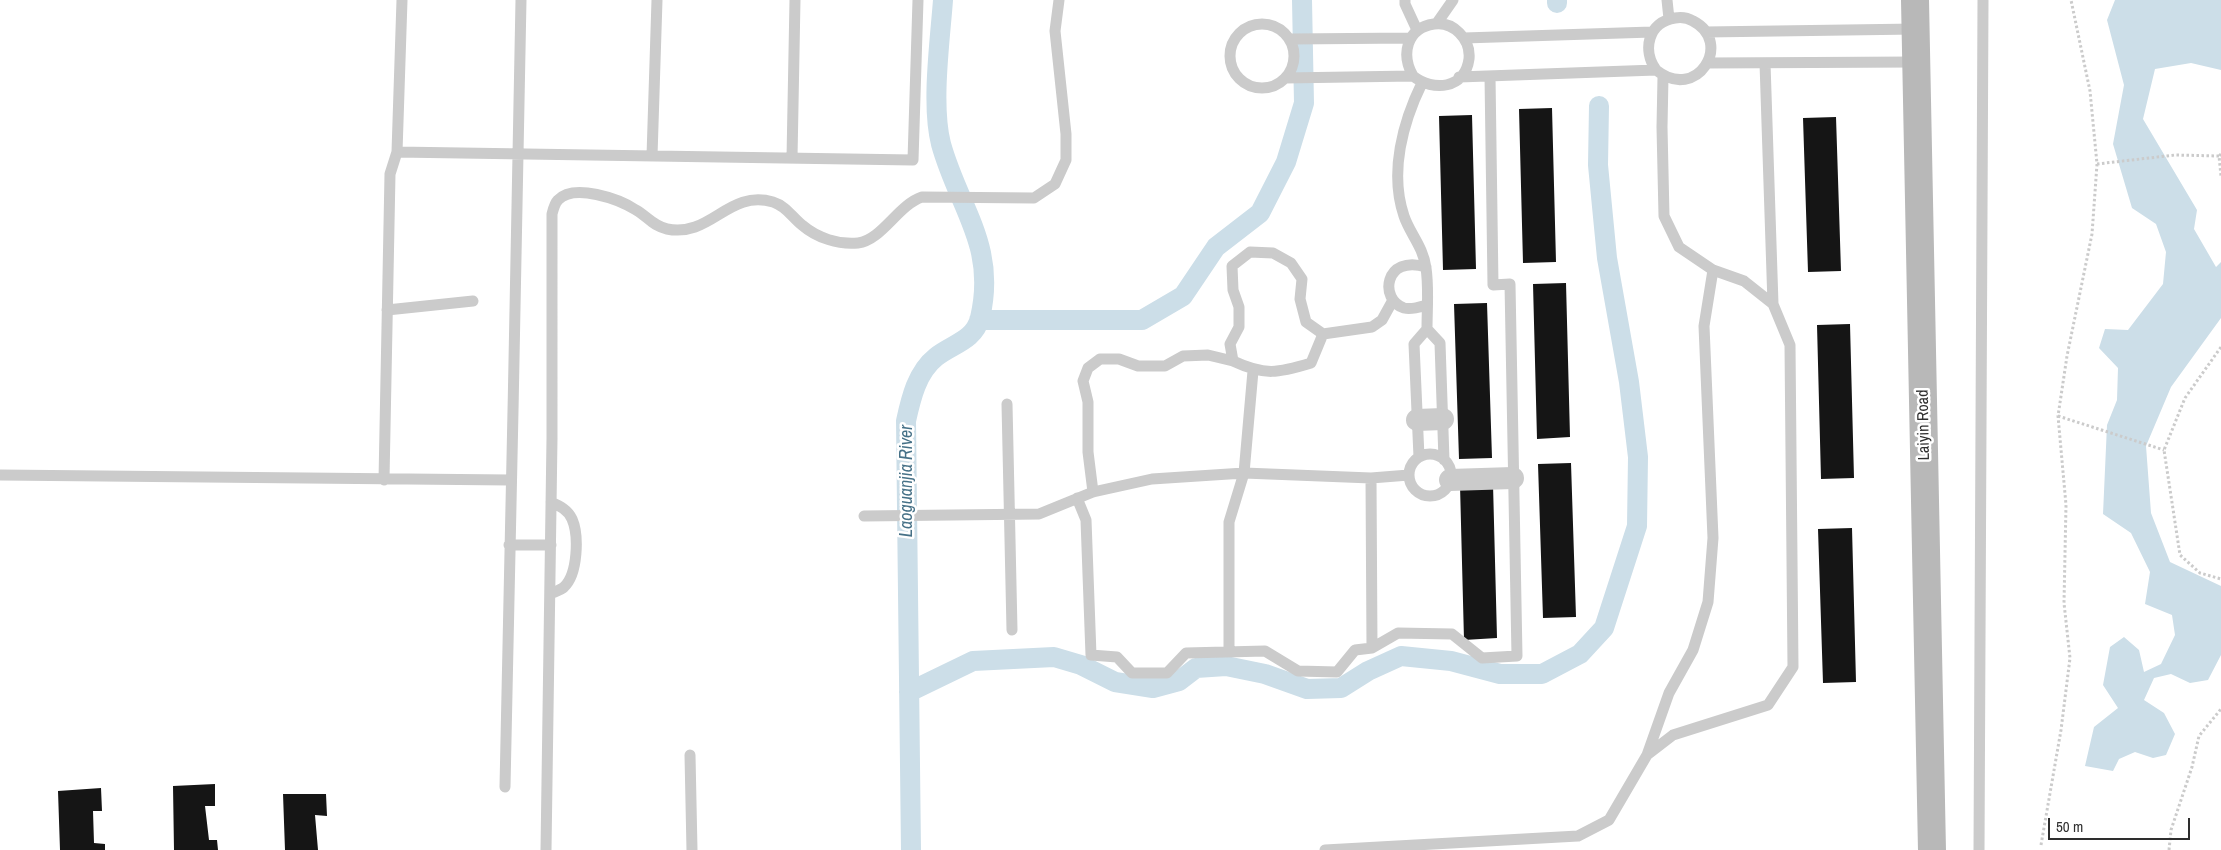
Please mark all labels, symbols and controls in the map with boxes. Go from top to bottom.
street label: Laiyin Road [1914,389,1934,461]
water label: Laoguanjia River [896,425,918,537]
scale bar [2051,808,2194,840]
text: 50 m [2056,816,2083,837]

